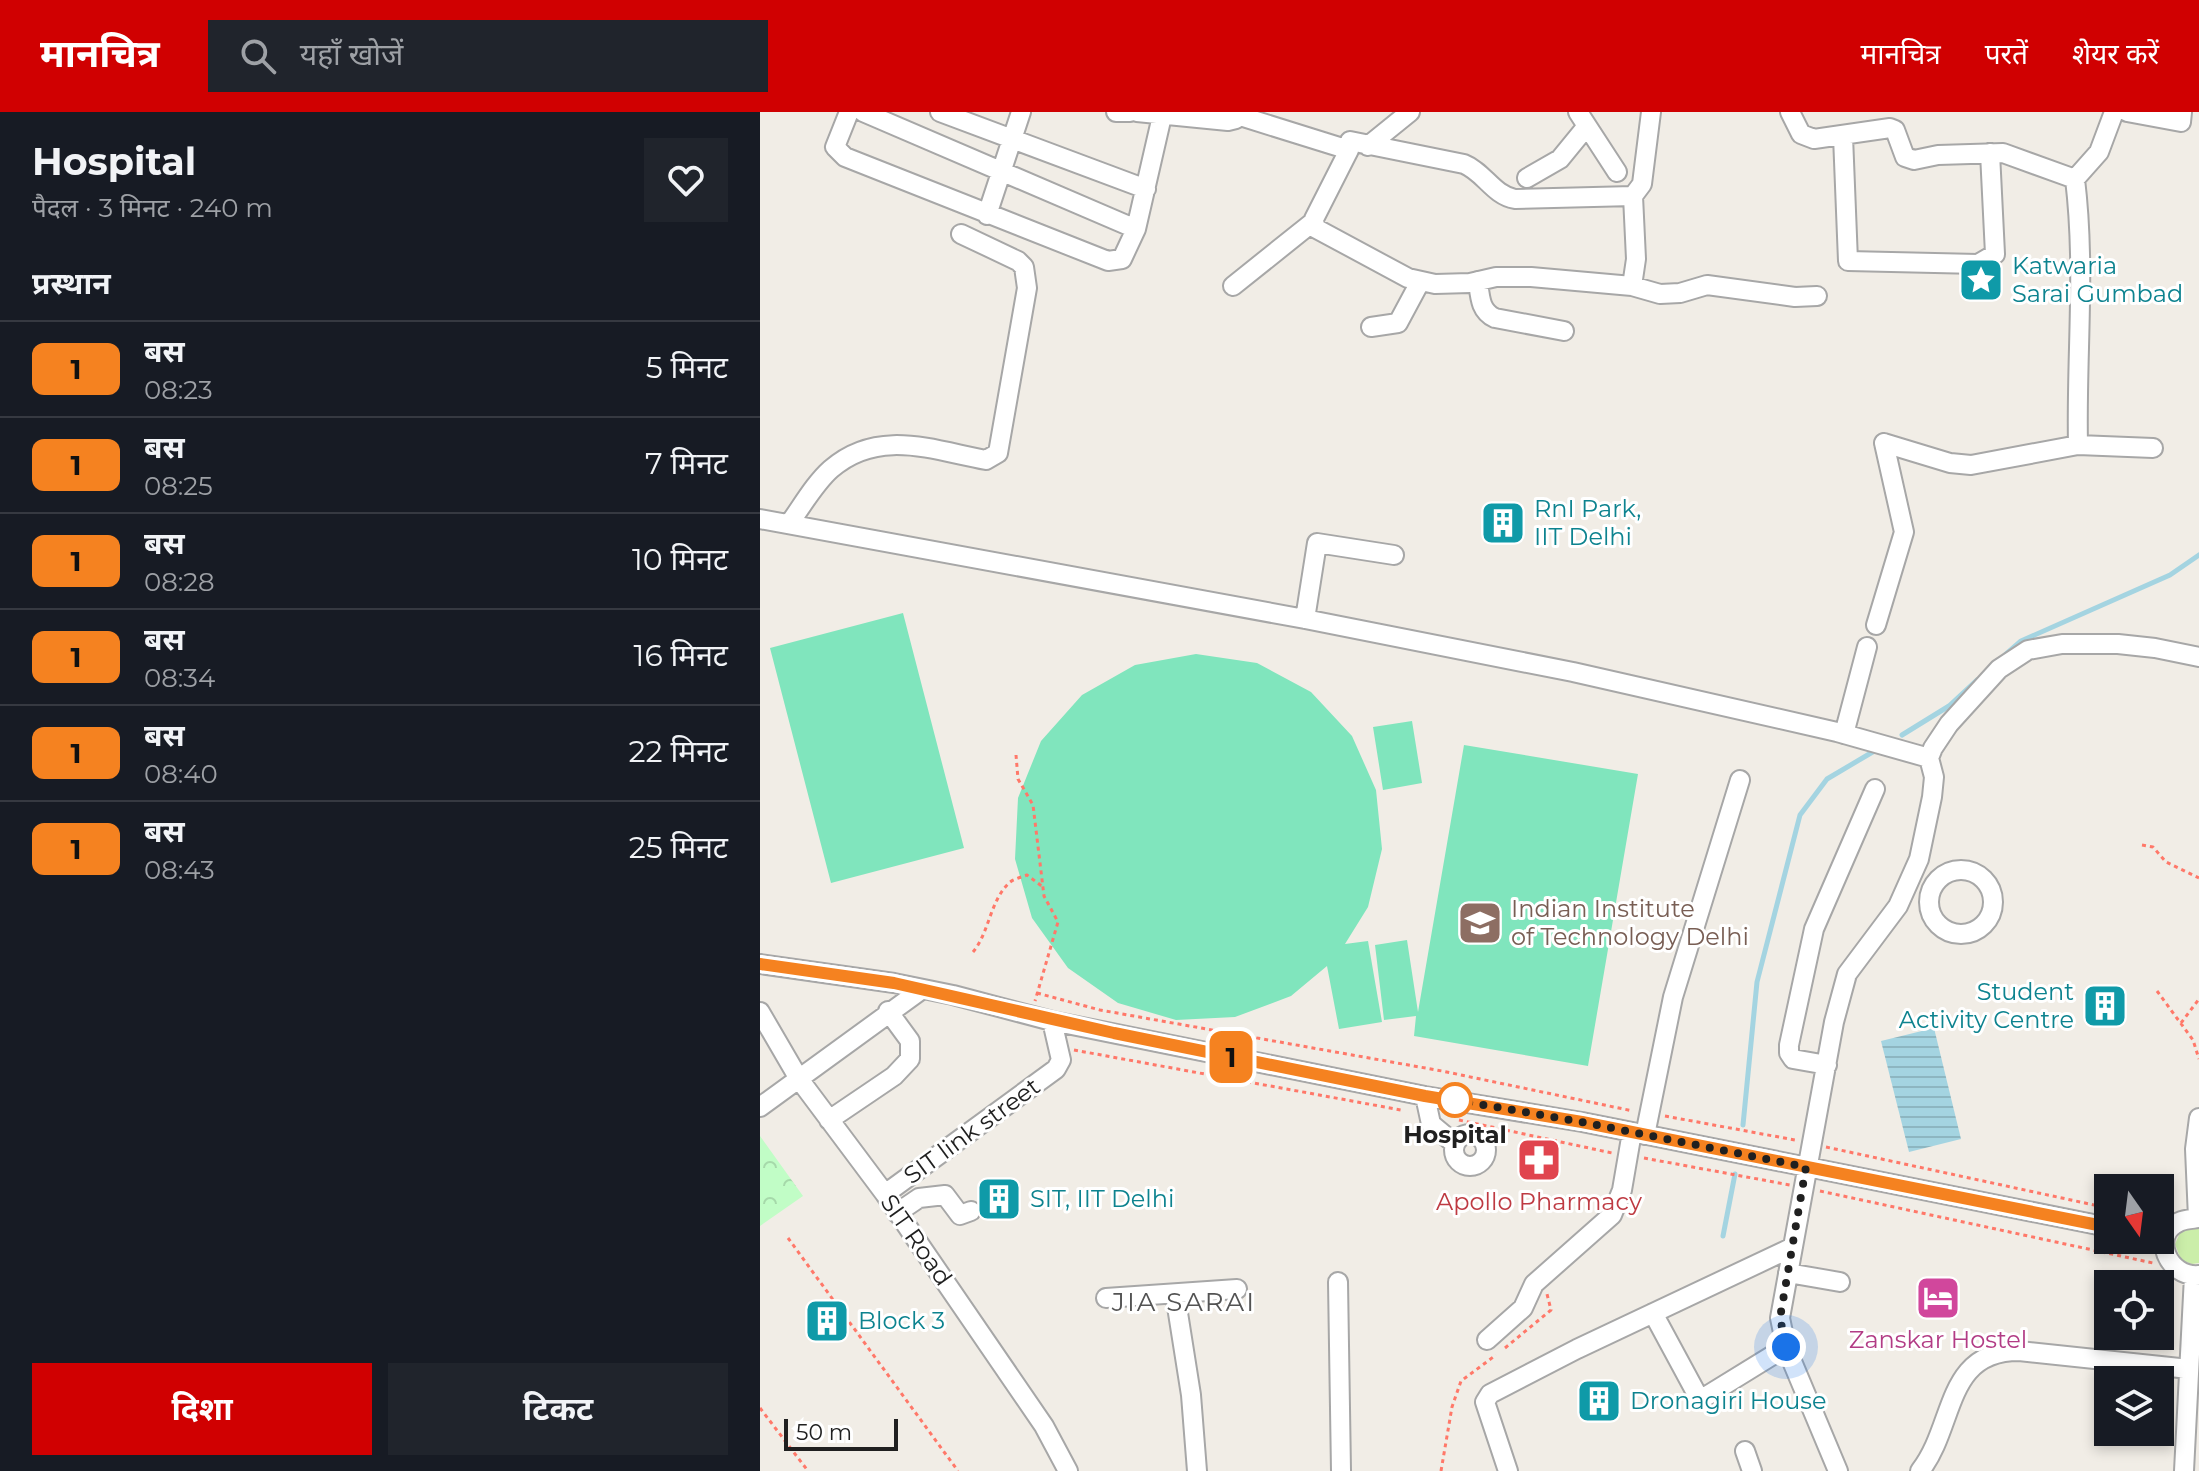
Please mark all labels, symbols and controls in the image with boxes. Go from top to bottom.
search box [208,20,768,92]
text: मानचित्र [40,30,160,77]
icon: search [236,34,280,78]
text: यहाँ खोजें [300,36,403,73]
text: मानचित्र [1861,37,1941,71]
text: परतें [1985,37,2028,71]
text: शेयर करें [2072,37,2159,71]
text: Hospital [32,138,196,185]
button: heart [644,138,728,222]
text: पैदल · 3 मिनट · 240 m [32,192,273,224]
place label: Katwaria Sarai Gumbad [2012,251,2183,308]
place icon: Katwaria Sarai Gumbad [1957,256,2005,304]
text: प्रस्थान [32,265,111,302]
text: बस [144,333,185,370]
text: 5 मिनट [646,349,728,386]
text: 1 [71,352,81,386]
text: 08:23 [144,374,213,406]
text: बस [144,429,185,466]
text: 7 मिनट [645,445,728,482]
text: 1 [71,448,81,482]
text: 08:25 [144,470,213,502]
place label: RnI Park, IIT Delhi [1534,494,1641,551]
building icon: RnI Park, IIT Delhi [1479,499,1527,547]
text: बस [144,525,185,562]
text: 10 मिनट [632,541,728,578]
text: 1 [71,544,81,578]
text: 08:28 [144,566,215,598]
text: बस [144,621,185,658]
text: 16 मिनट [634,637,728,674]
text: 1 [71,640,81,674]
text: 08:34 [144,662,215,694]
text: बस [144,717,185,754]
text: 22 मिनट [629,733,728,770]
text: 1 [71,736,81,770]
text: 08:40 [144,758,218,790]
text: बस [144,813,185,850]
text: 25 मिनट [629,829,728,866]
text: 1 [71,832,81,866]
text: 08:43 [144,854,215,886]
place label: Indian Institute of Technology Delhi [1511,894,1749,951]
school or university icon: Indian Institute of Technology Delhi [1456,899,1504,947]
place label: Student Activity Centre [1899,977,2074,1034]
building icon: Student Activity Centre [2081,982,2129,1030]
line badge: 1 [1205,1031,1257,1083]
text: 1 [1226,1040,1236,1074]
street label: SIT link street [898,1071,1046,1190]
marker: Hospital [1438,1083,1472,1117]
place label: Hospital [1403,1120,1507,1149]
pharmacy icon: Apollo Pharmacy [1515,1136,1563,1184]
north arrow [2094,1174,2174,1254]
map controls [2094,1174,2174,1446]
building icon: SIT, IIT Delhi [975,1175,1023,1223]
place label: SIT, IIT Delhi [1030,1184,1174,1213]
place label: Apollo Pharmacy [1436,1187,1642,1216]
street label: SIT Road [874,1188,958,1291]
button: locate [2094,1270,2174,1350]
hotel icon: Zanskar Hostel [1914,1274,1962,1322]
district label: JIA SARAI [1111,1286,1256,1318]
building icon: Block 3 [803,1297,851,1345]
place label: Block 3 [858,1306,945,1335]
place label: Zanskar Hostel [1849,1325,2027,1354]
your location [1766,1327,1806,1367]
button: दिशा [32,1363,372,1455]
button: टिकट [388,1363,728,1455]
button: layers [2094,1366,2174,1446]
building icon: Dronagiri House [1575,1377,1623,1425]
place label: Dronagiri House [1630,1386,1827,1415]
scale bar [784,1415,898,1451]
text: 50 m [796,1419,852,1446]

